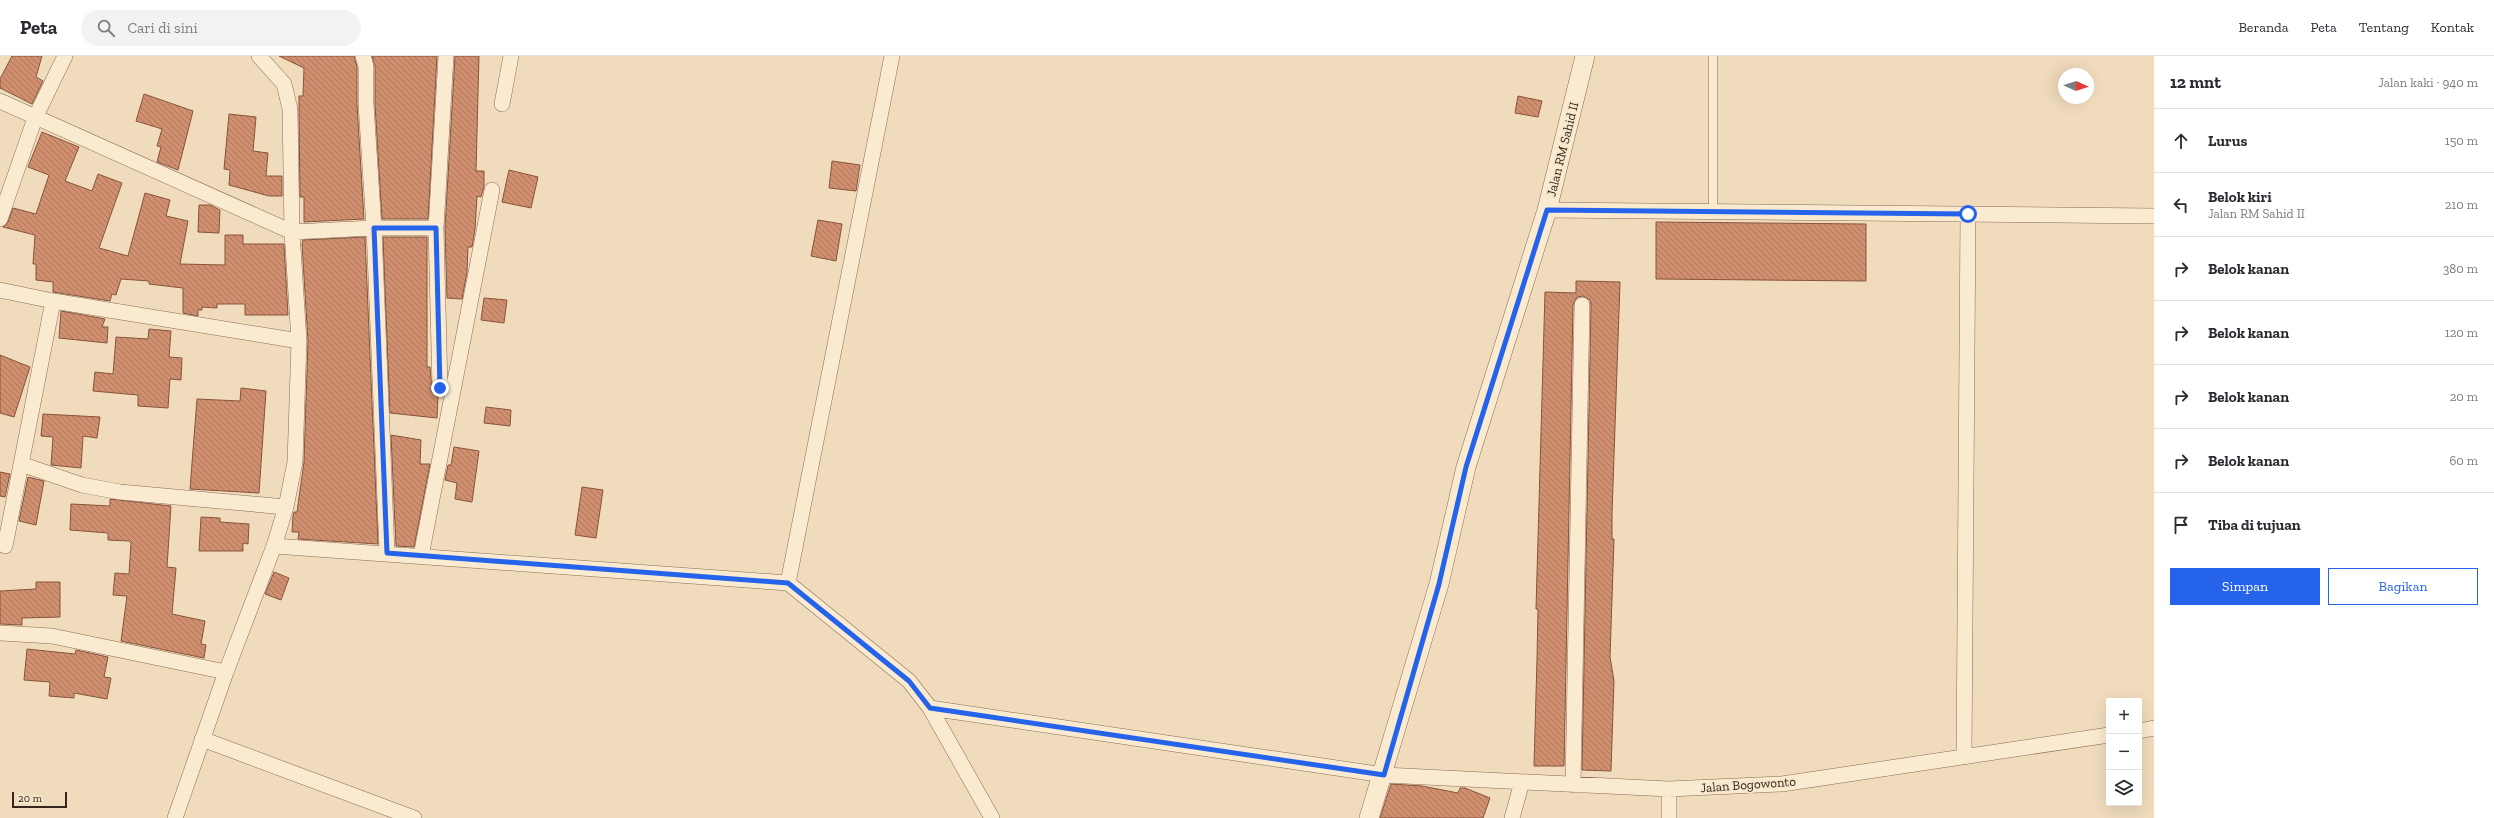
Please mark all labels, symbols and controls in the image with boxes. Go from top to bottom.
search box [81,10,361,46]
text: Peta [20,16,57,39]
icon: search [95,17,117,39]
text: Cari di sini [127,19,198,37]
text: Beranda [2238,19,2289,36]
text: Peta [2311,19,2337,36]
text: Tentang [2359,19,2409,36]
text: Kontak [2431,19,2474,36]
north arrow [2058,68,2094,104]
text: 12 mnt [2170,72,2221,92]
text: Jalan kaki · 940 m [2378,75,2478,90]
street label: Jalan RM Sahid II [1543,100,1581,198]
icon: ahead [2170,130,2192,152]
text: Lurus [2208,132,2247,150]
text: 150 m [2445,133,2478,148]
text: Belok kiri [2208,188,2272,206]
icon: left [2170,194,2192,216]
text: 210 m [2445,197,2478,212]
route start [1959,205,1977,223]
text: Jalan RM Sahid II [2208,206,2305,221]
icon: right [2170,258,2192,280]
text: Belok kanan [2208,260,2289,278]
text: 380 m [2443,261,2478,276]
icon: right [2170,322,2192,344]
text: Belok kanan [2208,324,2289,342]
text: 120 m [2445,325,2478,340]
route end [431,379,449,397]
icon: right [2170,386,2192,408]
text: Belok kanan [2208,388,2289,406]
text: 20 m [2450,389,2478,404]
icon: right [2170,450,2192,472]
text: Belok kanan [2208,452,2289,470]
text: 60 m [2449,453,2478,468]
icon: arrive [2170,514,2192,536]
text: Tiba di tujuan [2208,516,2301,534]
button: Simpan [2170,568,2320,605]
button: Bagikan [2328,568,2478,605]
map controls [2106,698,2142,806]
button: + [2106,698,2142,734]
button: − [2106,734,2142,770]
button: layers [2106,770,2142,806]
street label: Jalan Bogowonto [1700,774,1797,795]
scale bar [12,790,67,809]
text: 20 m [18,792,42,805]

